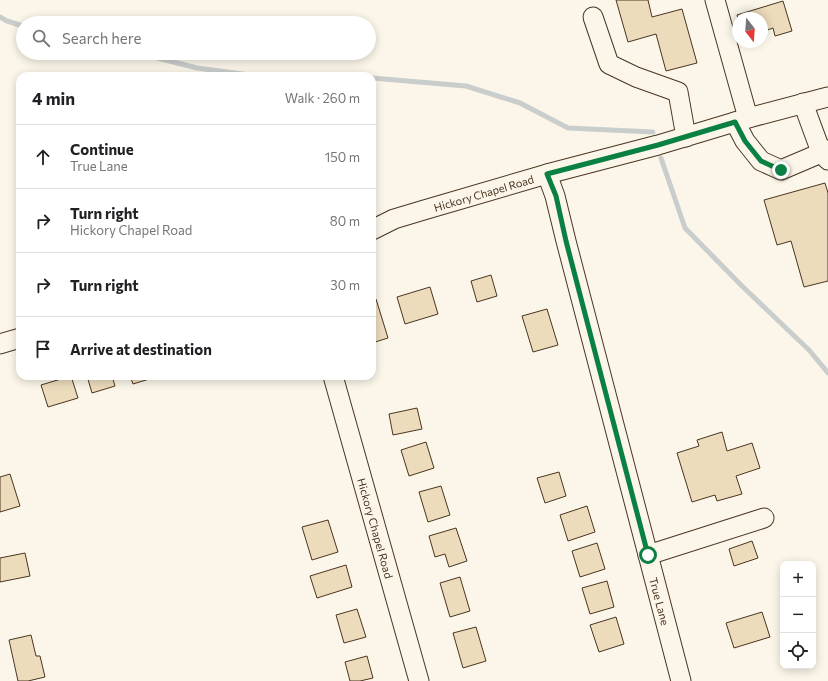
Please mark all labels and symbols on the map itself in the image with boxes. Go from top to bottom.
north arrow [732,12,768,48]
route end [772,161,790,179]
street label: Hickory Chapel Road [432,172,535,213]
street label: Hickory Chapel Road [356,476,396,580]
route start [639,546,657,564]
street label: True Lane [648,576,673,627]

